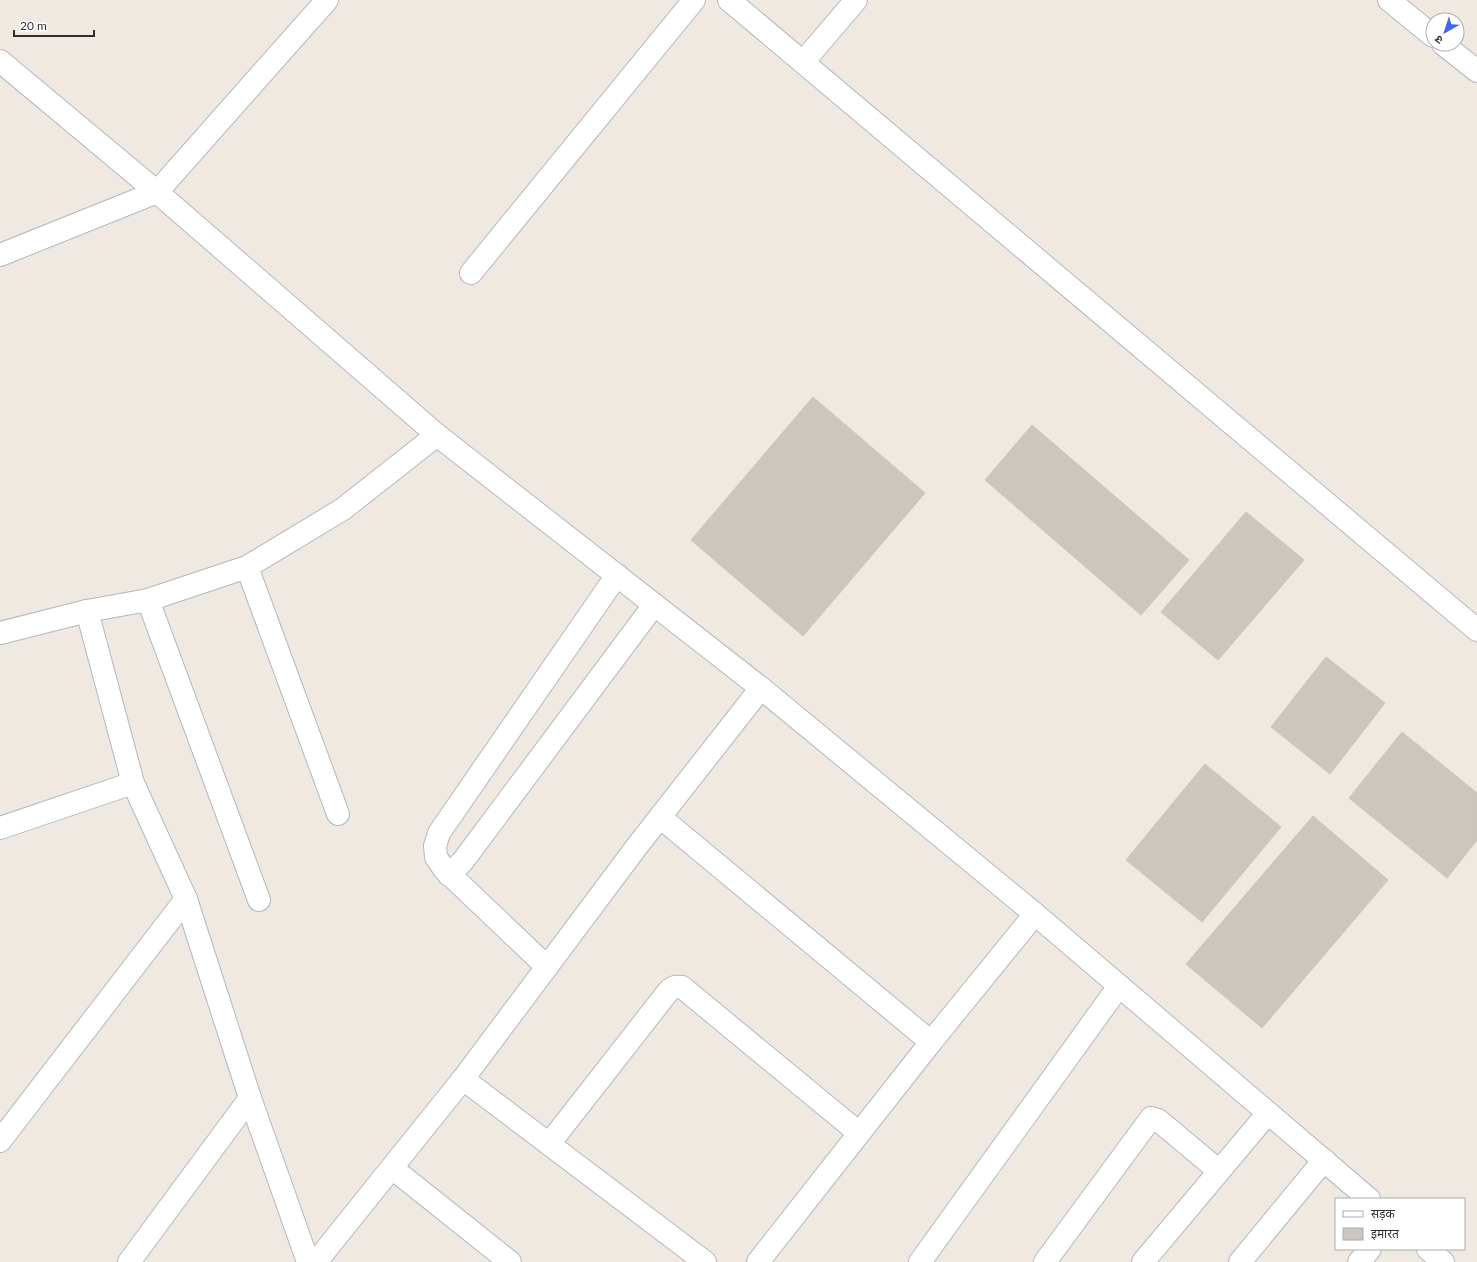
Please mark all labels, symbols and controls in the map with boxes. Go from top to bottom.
scale bar [14,12,94,38]
north arrow [1425,12,1465,52]
text: 20 m [20,18,47,33]
text: उ [1431,33,1445,47]
legend [1335,1198,1465,1250]
text: सड़क [1371,1206,1396,1221]
text: इमारत [1371,1226,1400,1241]

